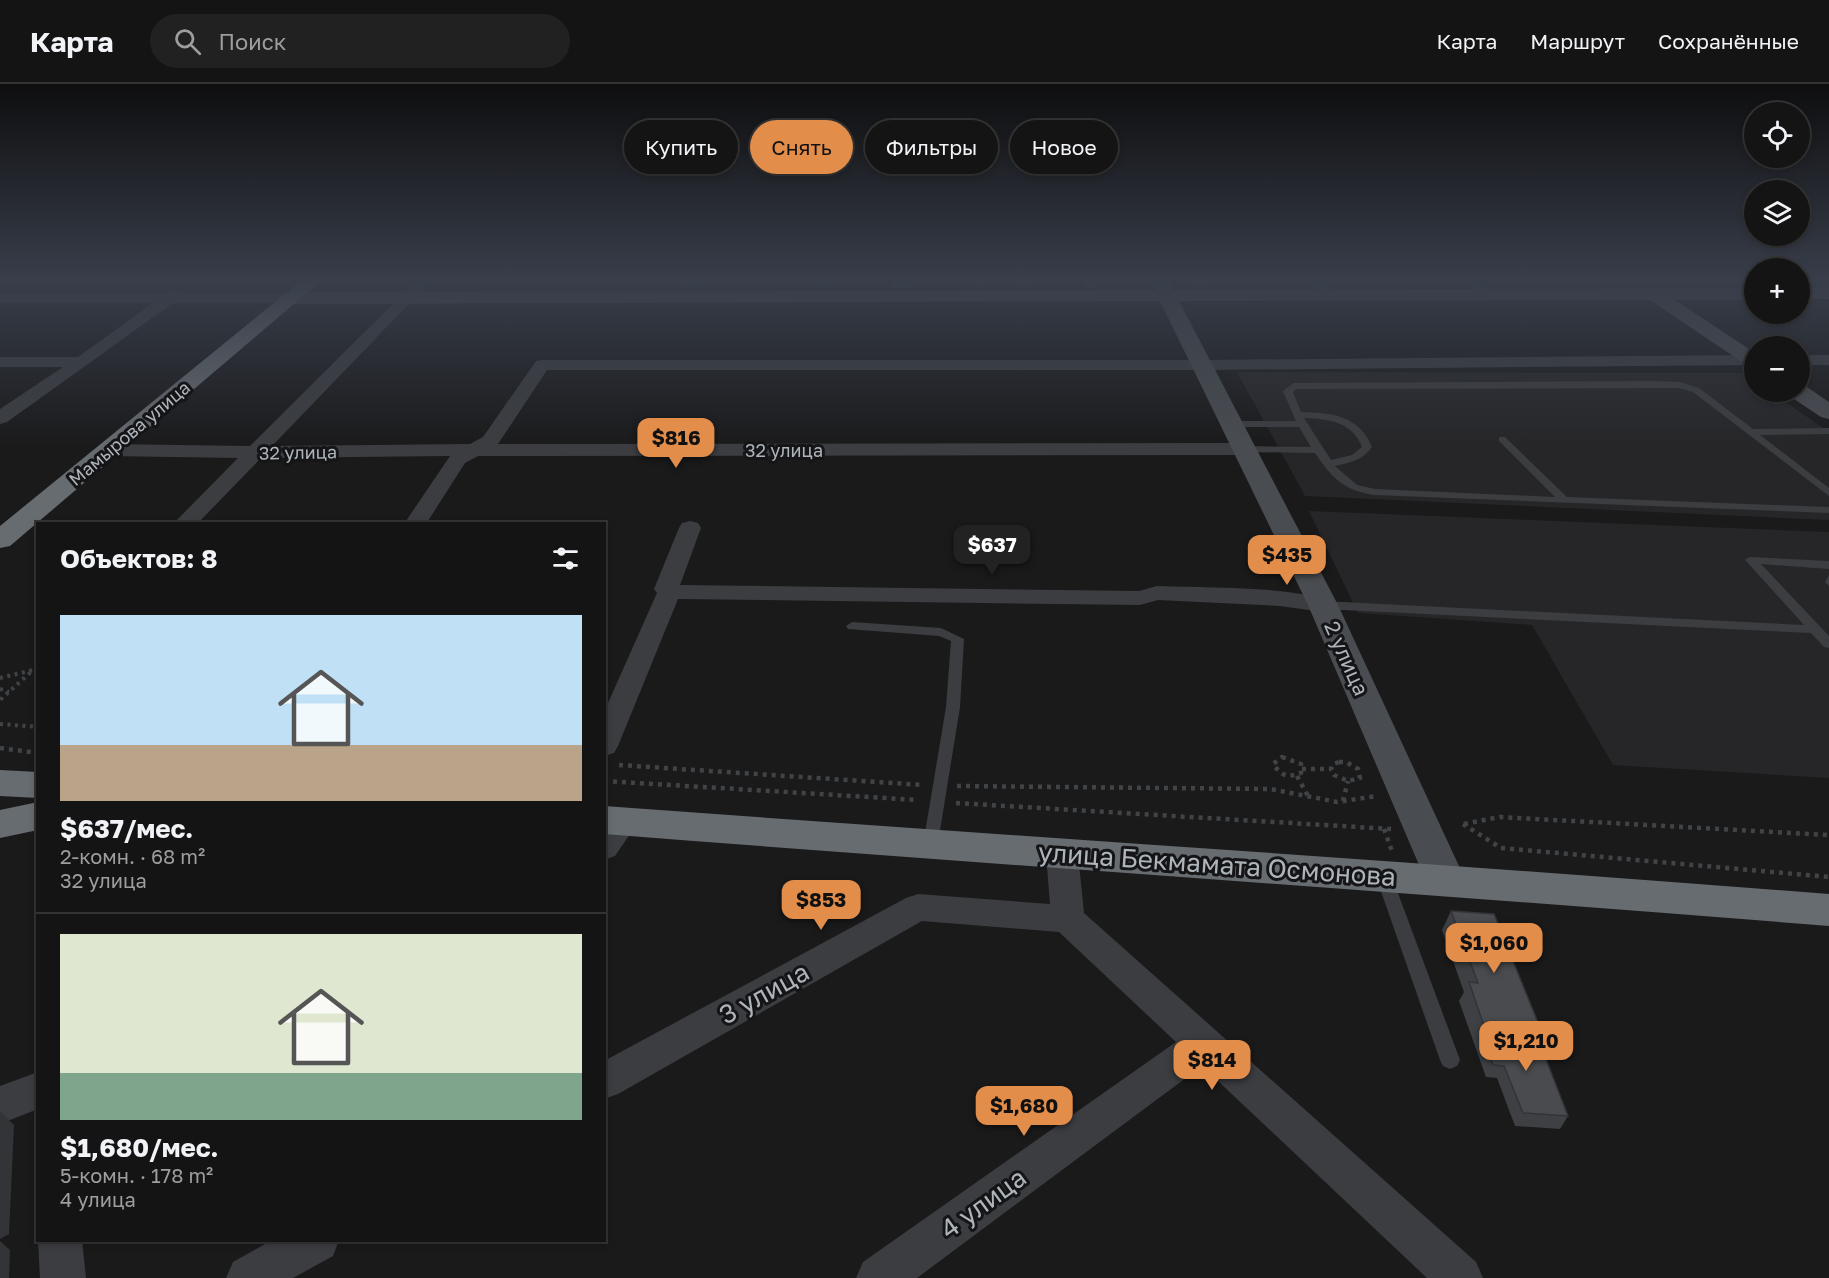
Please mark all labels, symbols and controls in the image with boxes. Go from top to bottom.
search box [150,14,570,68]
text: Карта [30,25,114,58]
icon: search [171,25,204,58]
text: Поиск [219,28,286,55]
text: Карта [1436,28,1497,54]
text: Маршрут [1530,28,1625,54]
text: Сохранённые [1658,28,1799,54]
map controls [1744,102,1810,402]
button: locate [1744,102,1810,168]
chip: Купить [624,120,738,174]
chip: Снять [750,120,853,174]
chip: Фильтры [865,120,998,174]
chip: Новое [1010,120,1118,174]
button: layers [1744,180,1810,246]
button: + [1744,258,1810,324]
button: − [1744,336,1810,402]
street label: Мамырова улица [64,376,194,490]
pin: $816 [640,418,712,469]
text: $816 [651,425,701,449]
street label: 32 улица [745,439,823,461]
street label: 32 улица [259,440,337,464]
pin: $637 [956,525,1028,576]
text: $637 [967,532,1017,556]
pin: $435 [1251,535,1323,586]
icon: filters [549,542,582,575]
text: $435 [1262,542,1312,566]
text: Объектов: 8 [60,543,218,574]
street label: 2 улица [1319,617,1375,699]
icon: home [267,654,375,762]
text: $637/мес. [60,813,193,844]
street label: улица Бекмамата Осмонова [1037,836,1397,892]
text: 2-комн. · 68 m² [60,844,205,868]
text: 32 улица [60,868,147,892]
pin: $853 [785,880,857,931]
text: $853 [796,887,846,911]
pin: $1,060 [1445,923,1543,974]
text: $1,060 [1460,930,1528,954]
street label: 3 улица [714,956,814,1030]
icon: home [267,973,375,1081]
pin: $1,210 [1477,1021,1575,1072]
text: $1,210 [1493,1028,1559,1052]
pin: $814 [1176,1040,1248,1091]
text: $814 [1188,1047,1237,1071]
pin: $1,680 [975,1086,1073,1137]
text: $1,680 [990,1093,1058,1117]
text: $1,680/мес. [60,1132,219,1163]
street label: 4 улица [934,1161,1032,1245]
text: 5-комн. · 178 m² [60,1163,213,1187]
text: 4 улица [60,1187,136,1211]

